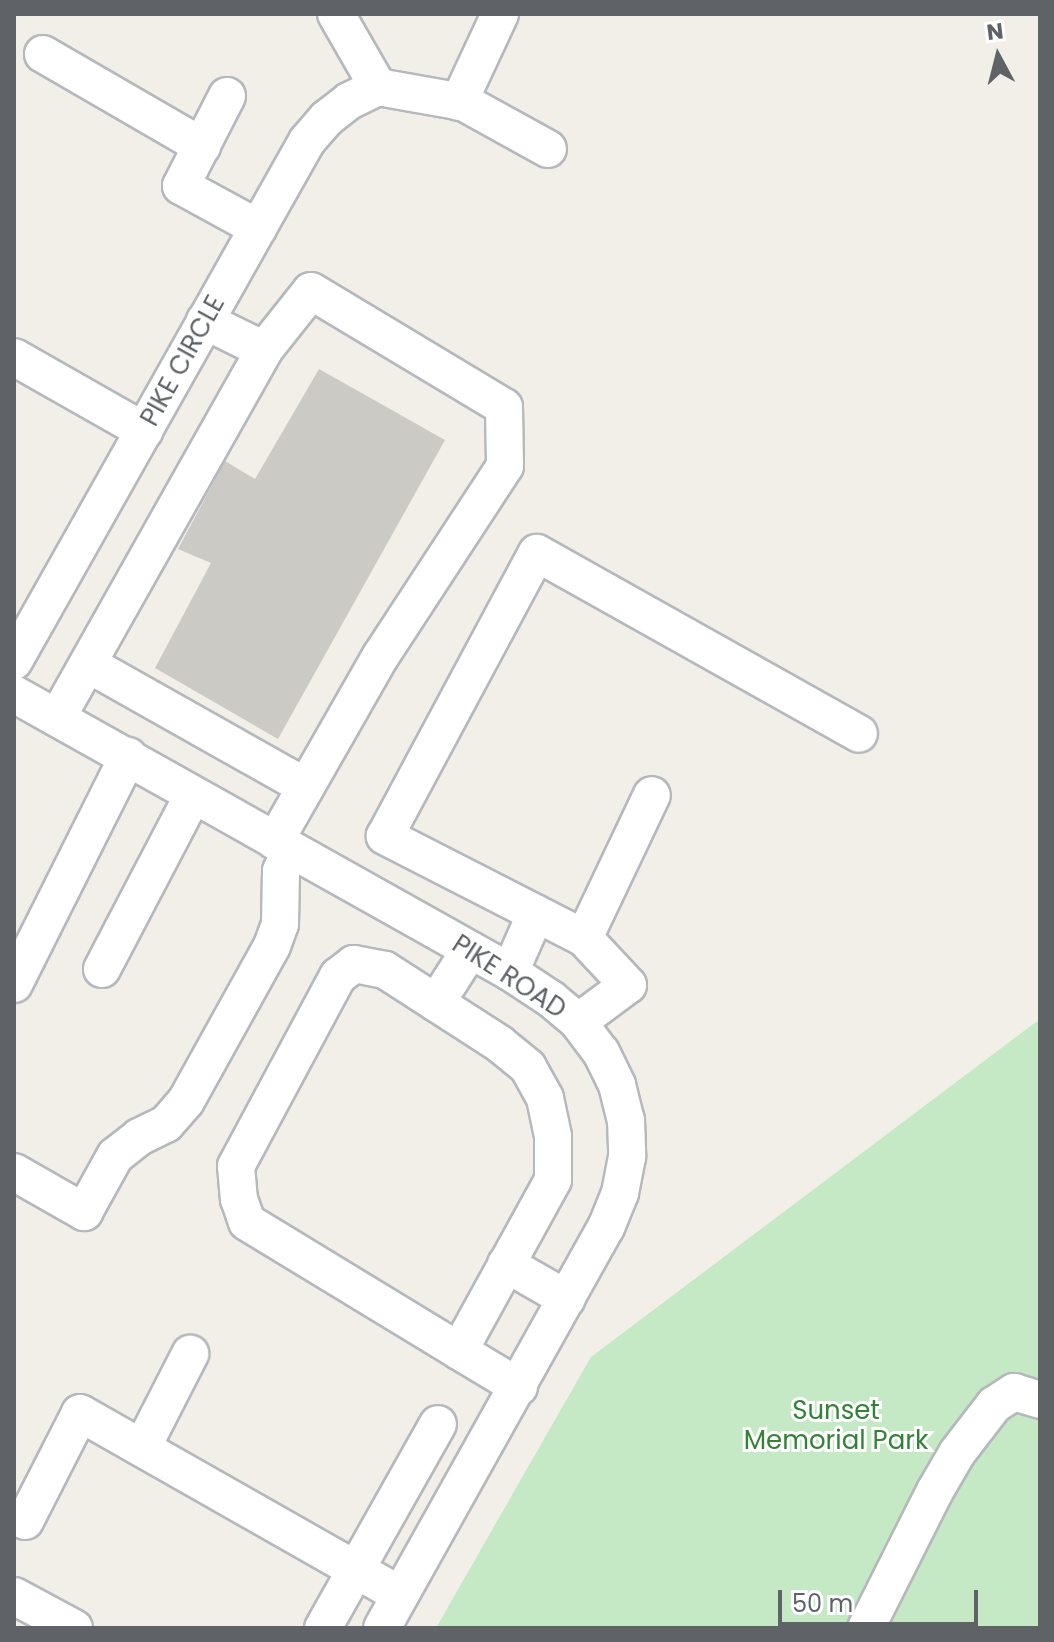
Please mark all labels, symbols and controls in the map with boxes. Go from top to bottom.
text: N [985,15,1005,48]
north arrow [958,16,1038,96]
street label: PIKE CIRCLE [134,290,232,432]
street label: PIKE ROAD [446,929,572,1025]
park label: Sunset Memorial Park [744,1395,928,1456]
scale bar [782,1574,982,1624]
text: 50 m [792,1587,853,1620]

